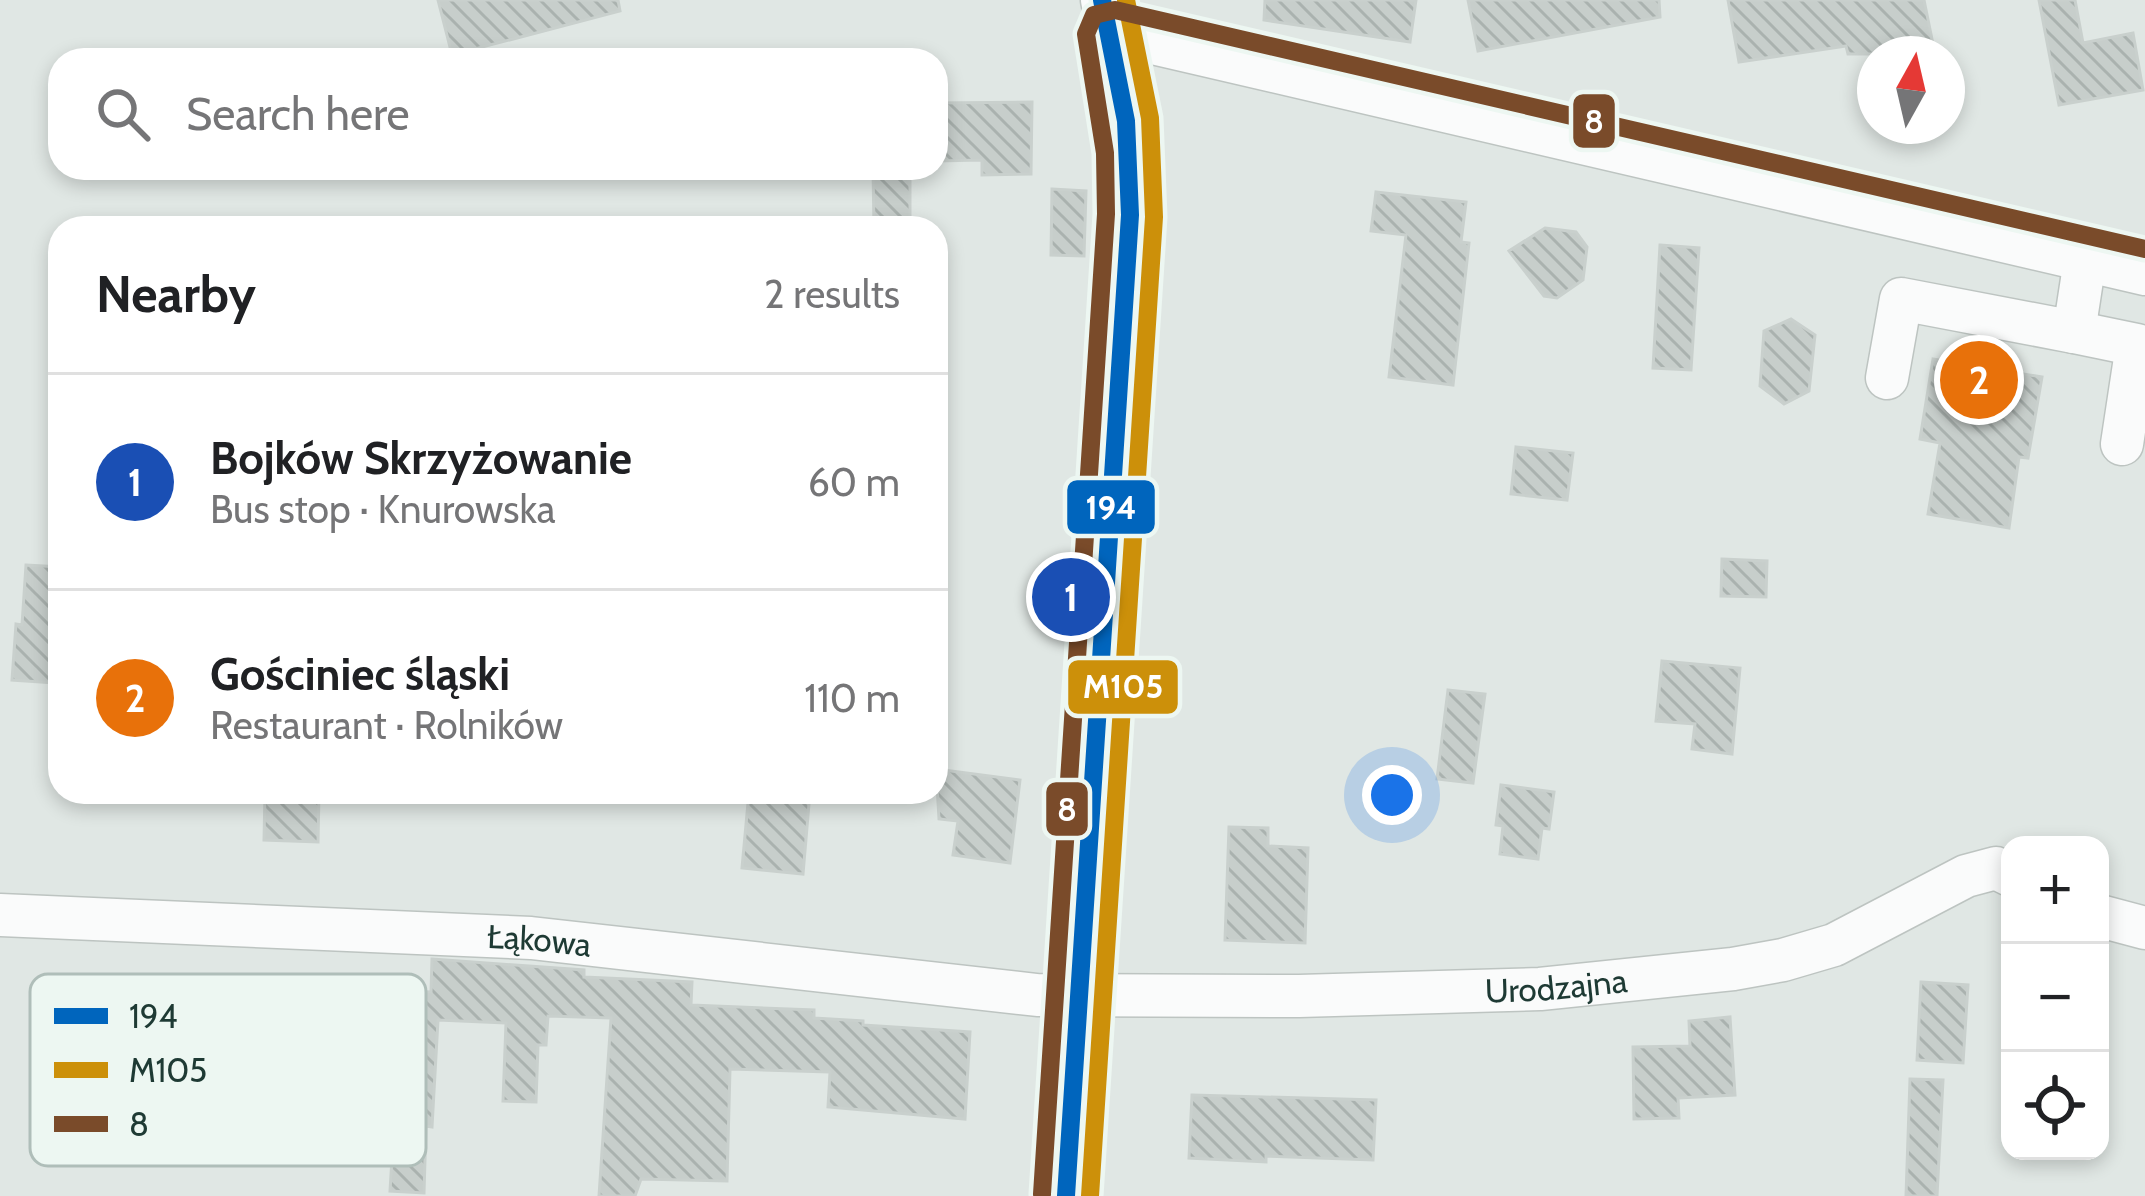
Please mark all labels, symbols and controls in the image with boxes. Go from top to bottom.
north arrow [1857,36,1965,144]
search box [48,48,948,180]
icon: search [90,81,156,147]
text: Search here [186,87,410,141]
line badge: 8 [1571,92,1617,150]
text: 8 [1584,101,1604,141]
text: Nearby [96,263,256,325]
text: 2 results [764,270,900,318]
pin: 2 [1940,335,2018,425]
text: Bojków Skrzyżowanie [210,431,632,485]
text: 1 [128,458,142,506]
text: 60 m [808,458,900,506]
line badge: 194 [1065,478,1157,536]
text: Bus stop · Knurowska [210,485,555,533]
text: 194 [1085,487,1137,527]
pin: 1 [1032,552,1110,642]
text: Gościniec śląski [210,647,510,701]
line badge: M105 [1066,658,1180,716]
text: M105 [1083,666,1163,706]
text: 2 [125,674,145,722]
text: 110 m [804,674,900,722]
text: Restaurant · Rolników [210,701,563,749]
your location [1362,765,1422,825]
line badge: 8 [1044,780,1090,838]
text: 8 [1057,789,1077,829]
map controls [2001,836,2109,1160]
button: + [2001,836,2109,944]
street label: Łąkowa [487,916,594,965]
button: − [2001,944,2109,1052]
street label: Urodzajna [1484,960,1629,1011]
legend [30,974,426,1166]
text: 194 [129,996,178,1036]
text: M105 [129,1050,207,1090]
button: locate [2001,1052,2109,1160]
text: 8 [129,1104,149,1144]

